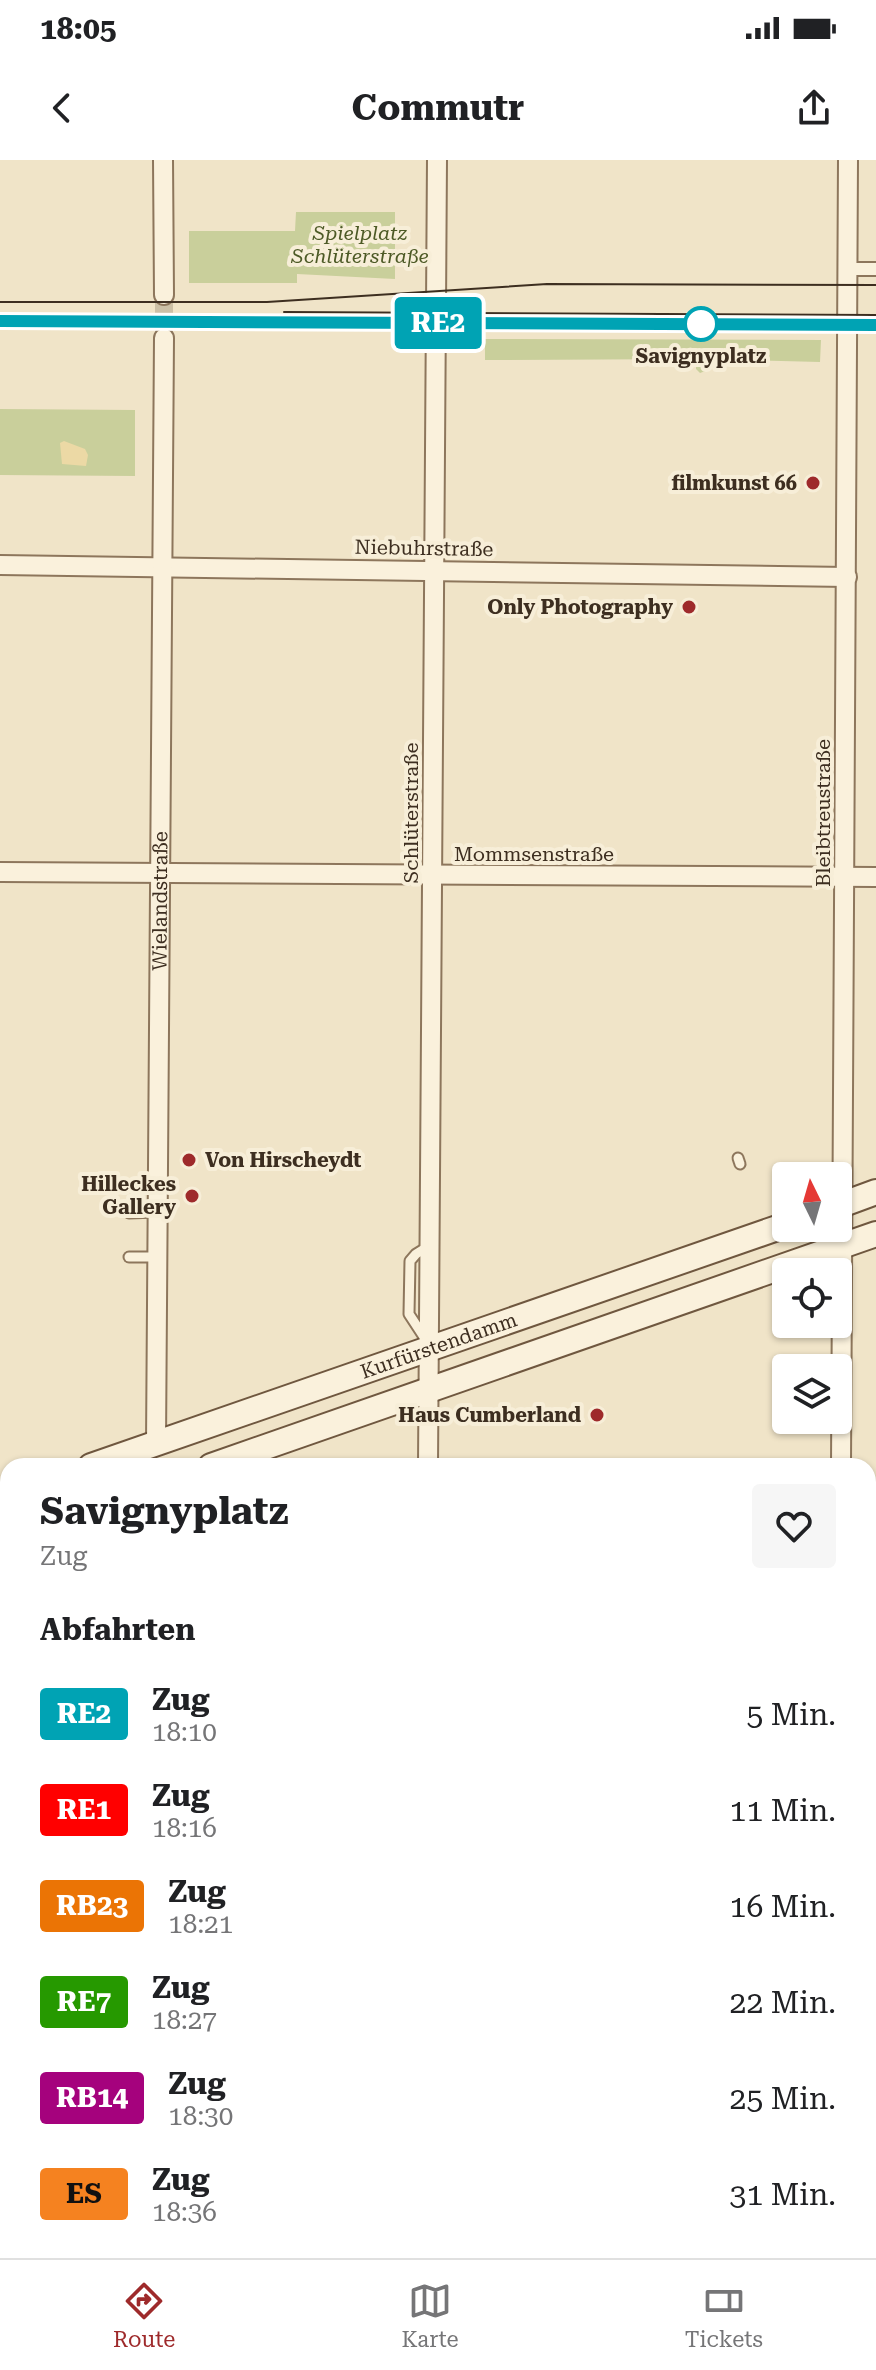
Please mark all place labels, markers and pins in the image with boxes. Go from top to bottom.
marker: Savignyplatz [684,307,718,341]
place label: Savignyplatz [636,344,766,368]
place label: filmkunst 66 [671,471,797,495]
marker: filmkunst 66 [804,474,822,492]
place label: Only Photography [487,595,673,619]
marker: Only Photography [680,598,698,616]
place label: Von Hirscheydt [205,1148,361,1172]
marker: Von Hirscheydt [180,1151,198,1169]
place label: Hilleckes Gallery [81,1172,176,1219]
marker: Hilleckes Gallery [183,1187,201,1205]
place label: Haus Cumberland [398,1403,582,1427]
marker: Haus Cumberland [588,1406,606,1424]

